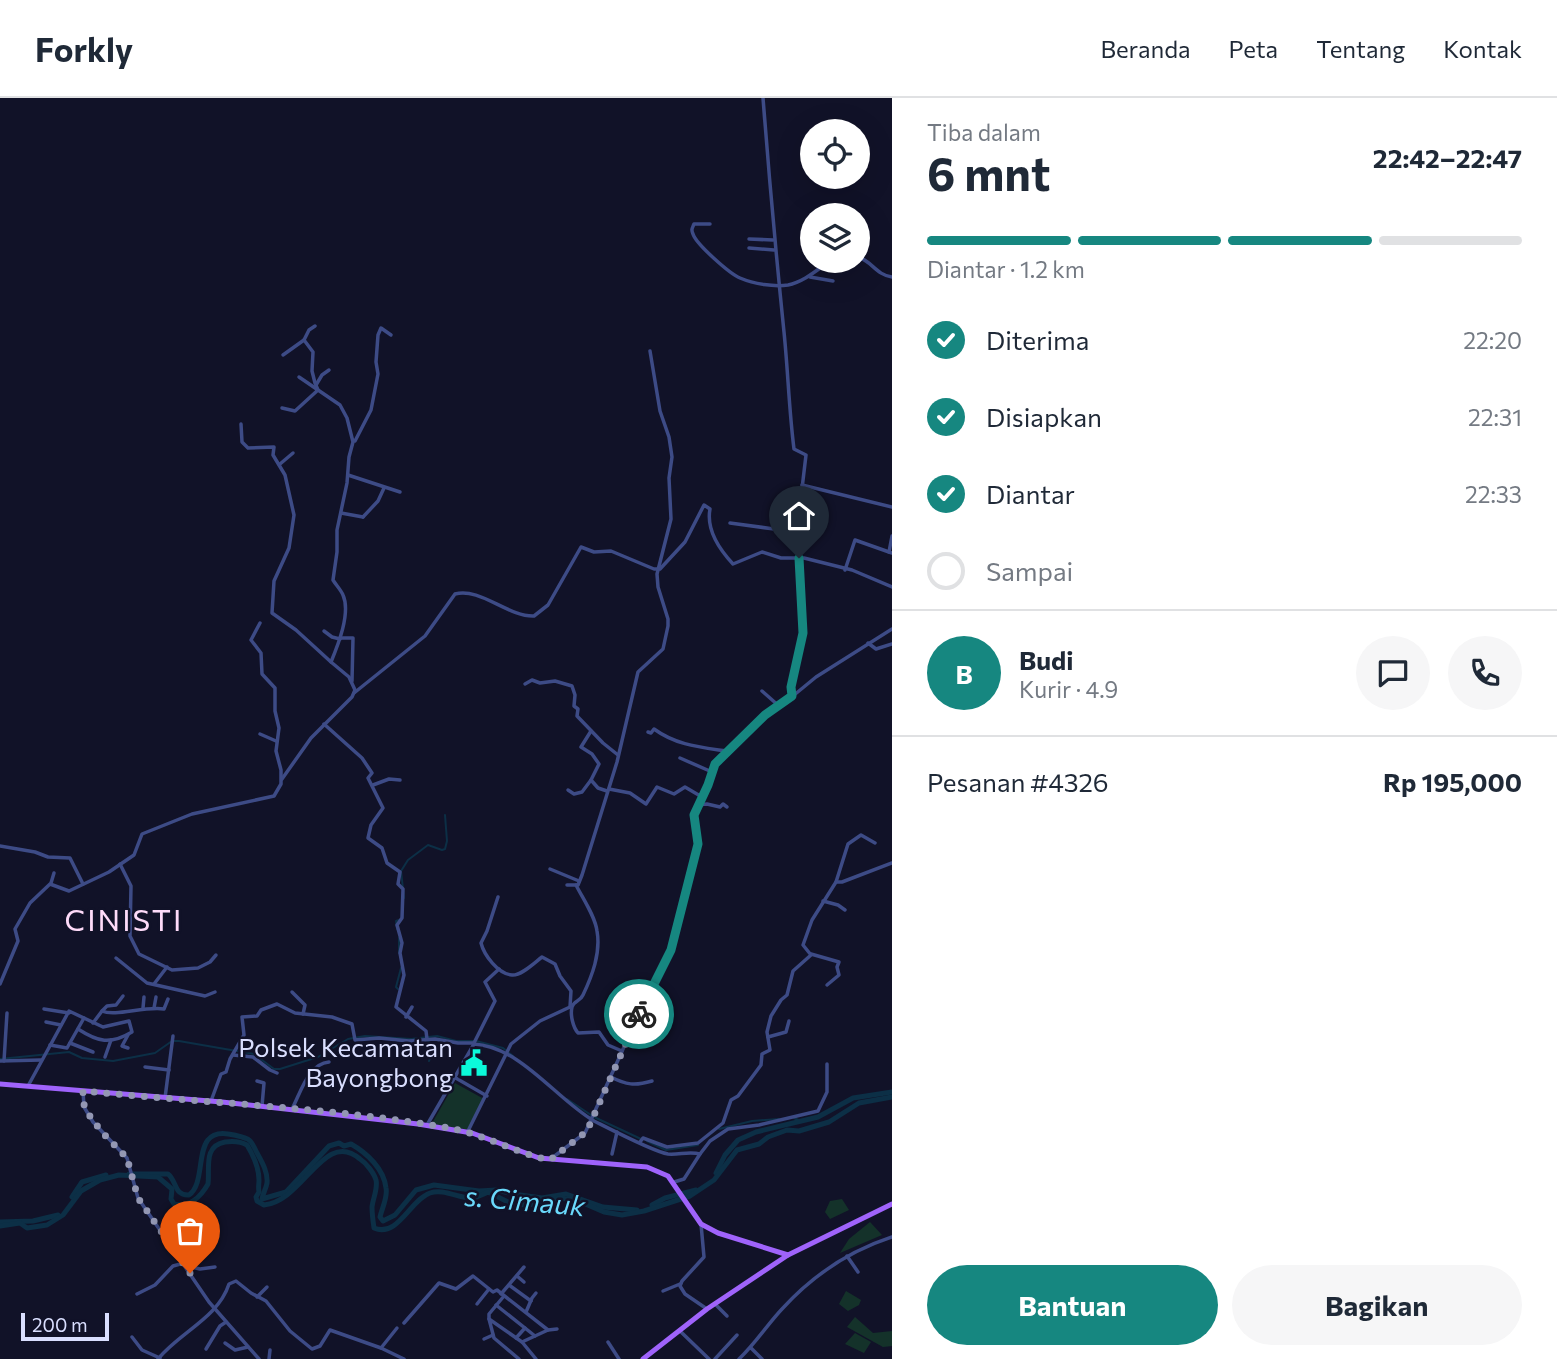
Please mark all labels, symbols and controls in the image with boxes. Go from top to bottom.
text: Forkly [35,28,133,69]
text: Beranda [1100,34,1191,63]
text: Peta [1229,34,1278,63]
text: Tentang [1316,34,1405,63]
text: Kontak [1443,34,1522,63]
text: Tiba dalam [927,118,1041,146]
map controls [800,119,870,273]
button: locate [800,119,870,189]
text: 22:42–22:47 [1373,142,1522,173]
text: 6 mnt [927,144,1050,200]
button: layers [800,203,870,273]
text: Diantar · 1.2 km [927,255,1085,283]
icon: check [927,321,965,359]
text: Diterima [986,324,1089,355]
text: 22:20 [1463,326,1522,354]
icon: check [927,398,965,436]
text: Disiapkan [986,401,1102,432]
text: 22:31 [1468,403,1522,431]
icon: check [927,475,965,513]
text: Diantar [986,478,1075,509]
text: 22:33 [1465,480,1522,508]
pin [769,486,829,558]
icon: home [780,497,818,535]
text: Sampai [986,555,1073,586]
button: chat [1356,636,1430,710]
button: phone [1448,636,1522,710]
text: Budi [1019,644,1074,675]
text: B [955,658,973,689]
text: Kurir · 4.9 [1019,675,1118,703]
text: Pesanan #4326 [927,766,1109,797]
text: Rp 195,000 [1383,766,1522,797]
district label: CINISTI [65,900,183,937]
courier [604,979,674,1049]
icon: bike [620,995,658,1033]
place label: Polsek Kecamatan Bayongbong [238,1031,453,1092]
public building icon: Polsek Kecamatan Bayongbong [459,1048,489,1078]
water label: s. Cimauk [463,1178,588,1222]
pin [160,1201,220,1273]
icon: bag [171,1212,209,1250]
button: Bantuan [927,1265,1218,1345]
button: Bagikan [1232,1265,1522,1345]
scale bar [21,1310,108,1342]
text: 200 m [32,1313,88,1336]

